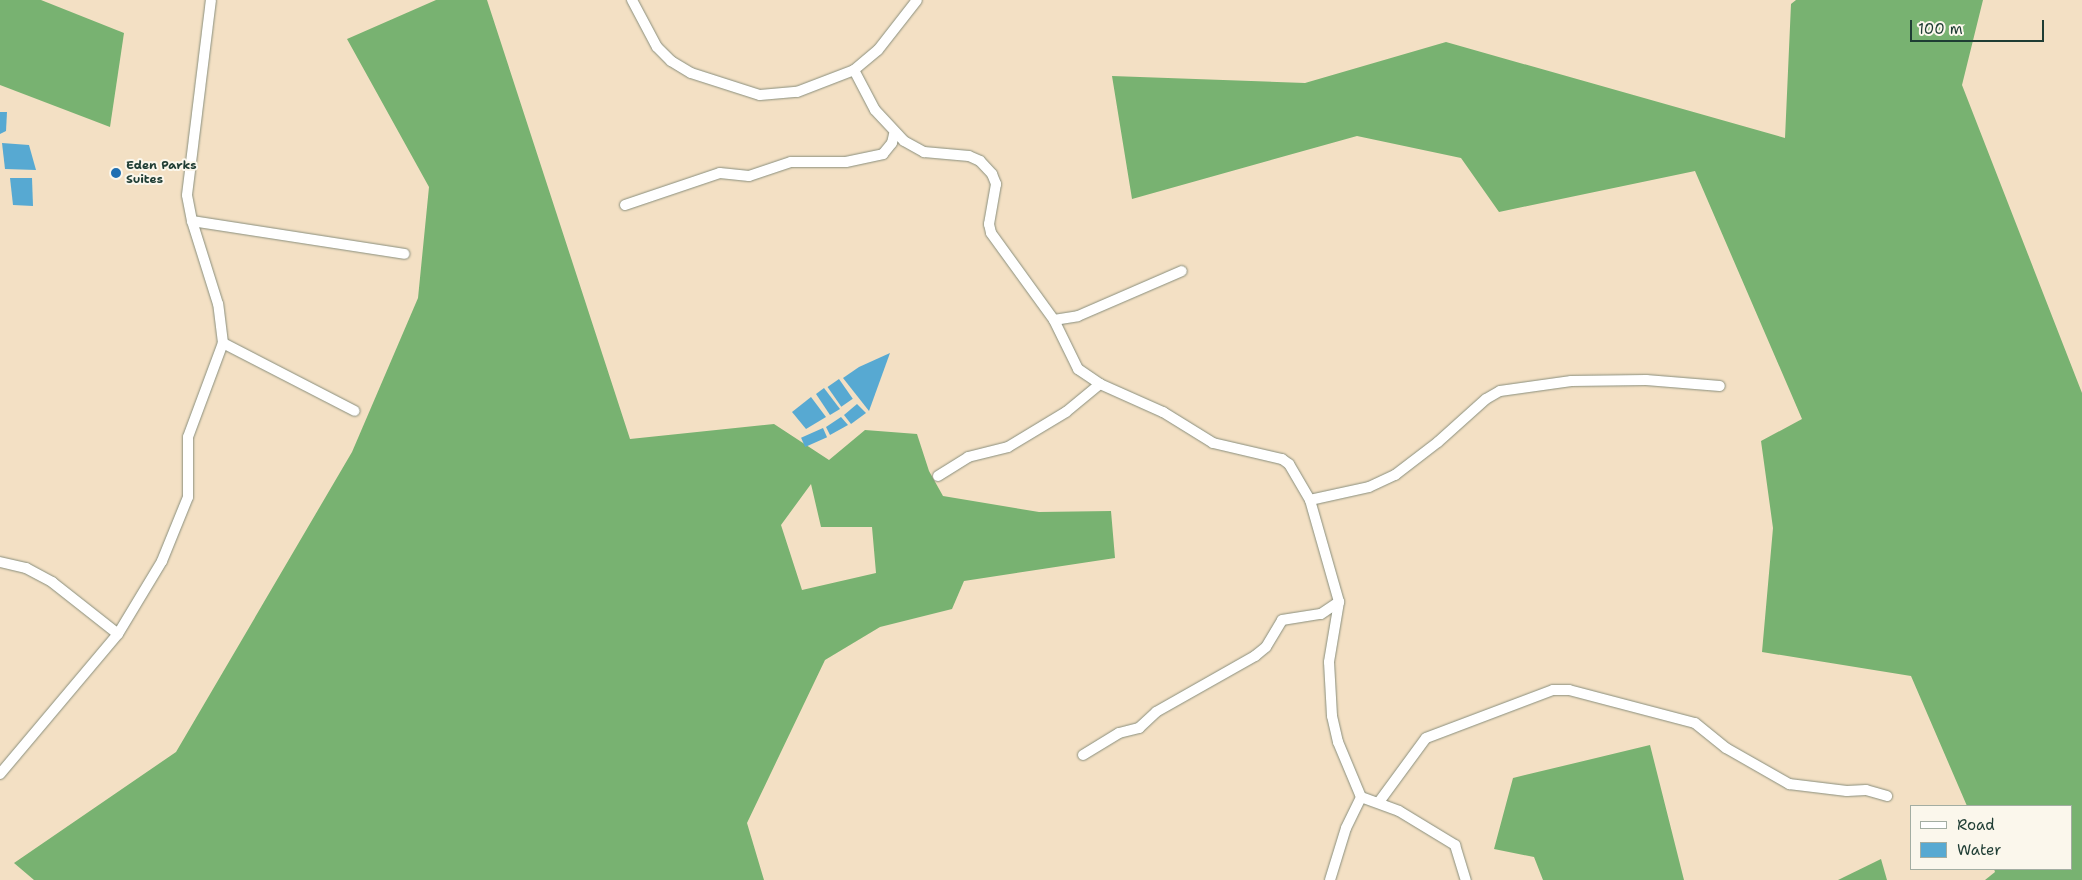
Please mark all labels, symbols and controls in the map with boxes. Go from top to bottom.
scale bar [1912,10,2046,42]
text: 100 m [1918,19,1963,39]
place label: Eden Parks Suites [126,159,197,187]
marker: Eden Parks Suites [110,167,122,179]
legend [1910,805,2072,870]
text: Road [1957,815,1995,835]
text: Water [1957,840,2001,860]

